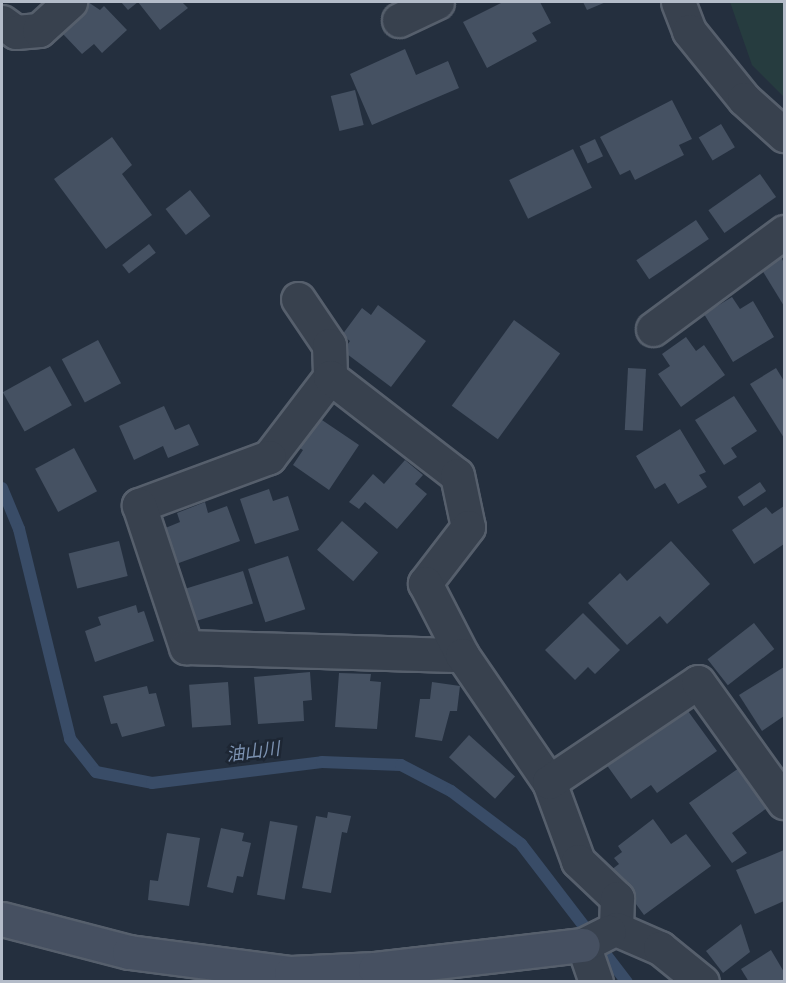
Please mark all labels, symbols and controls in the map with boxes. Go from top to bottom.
water label: 油山川 [225,738,281,766]

